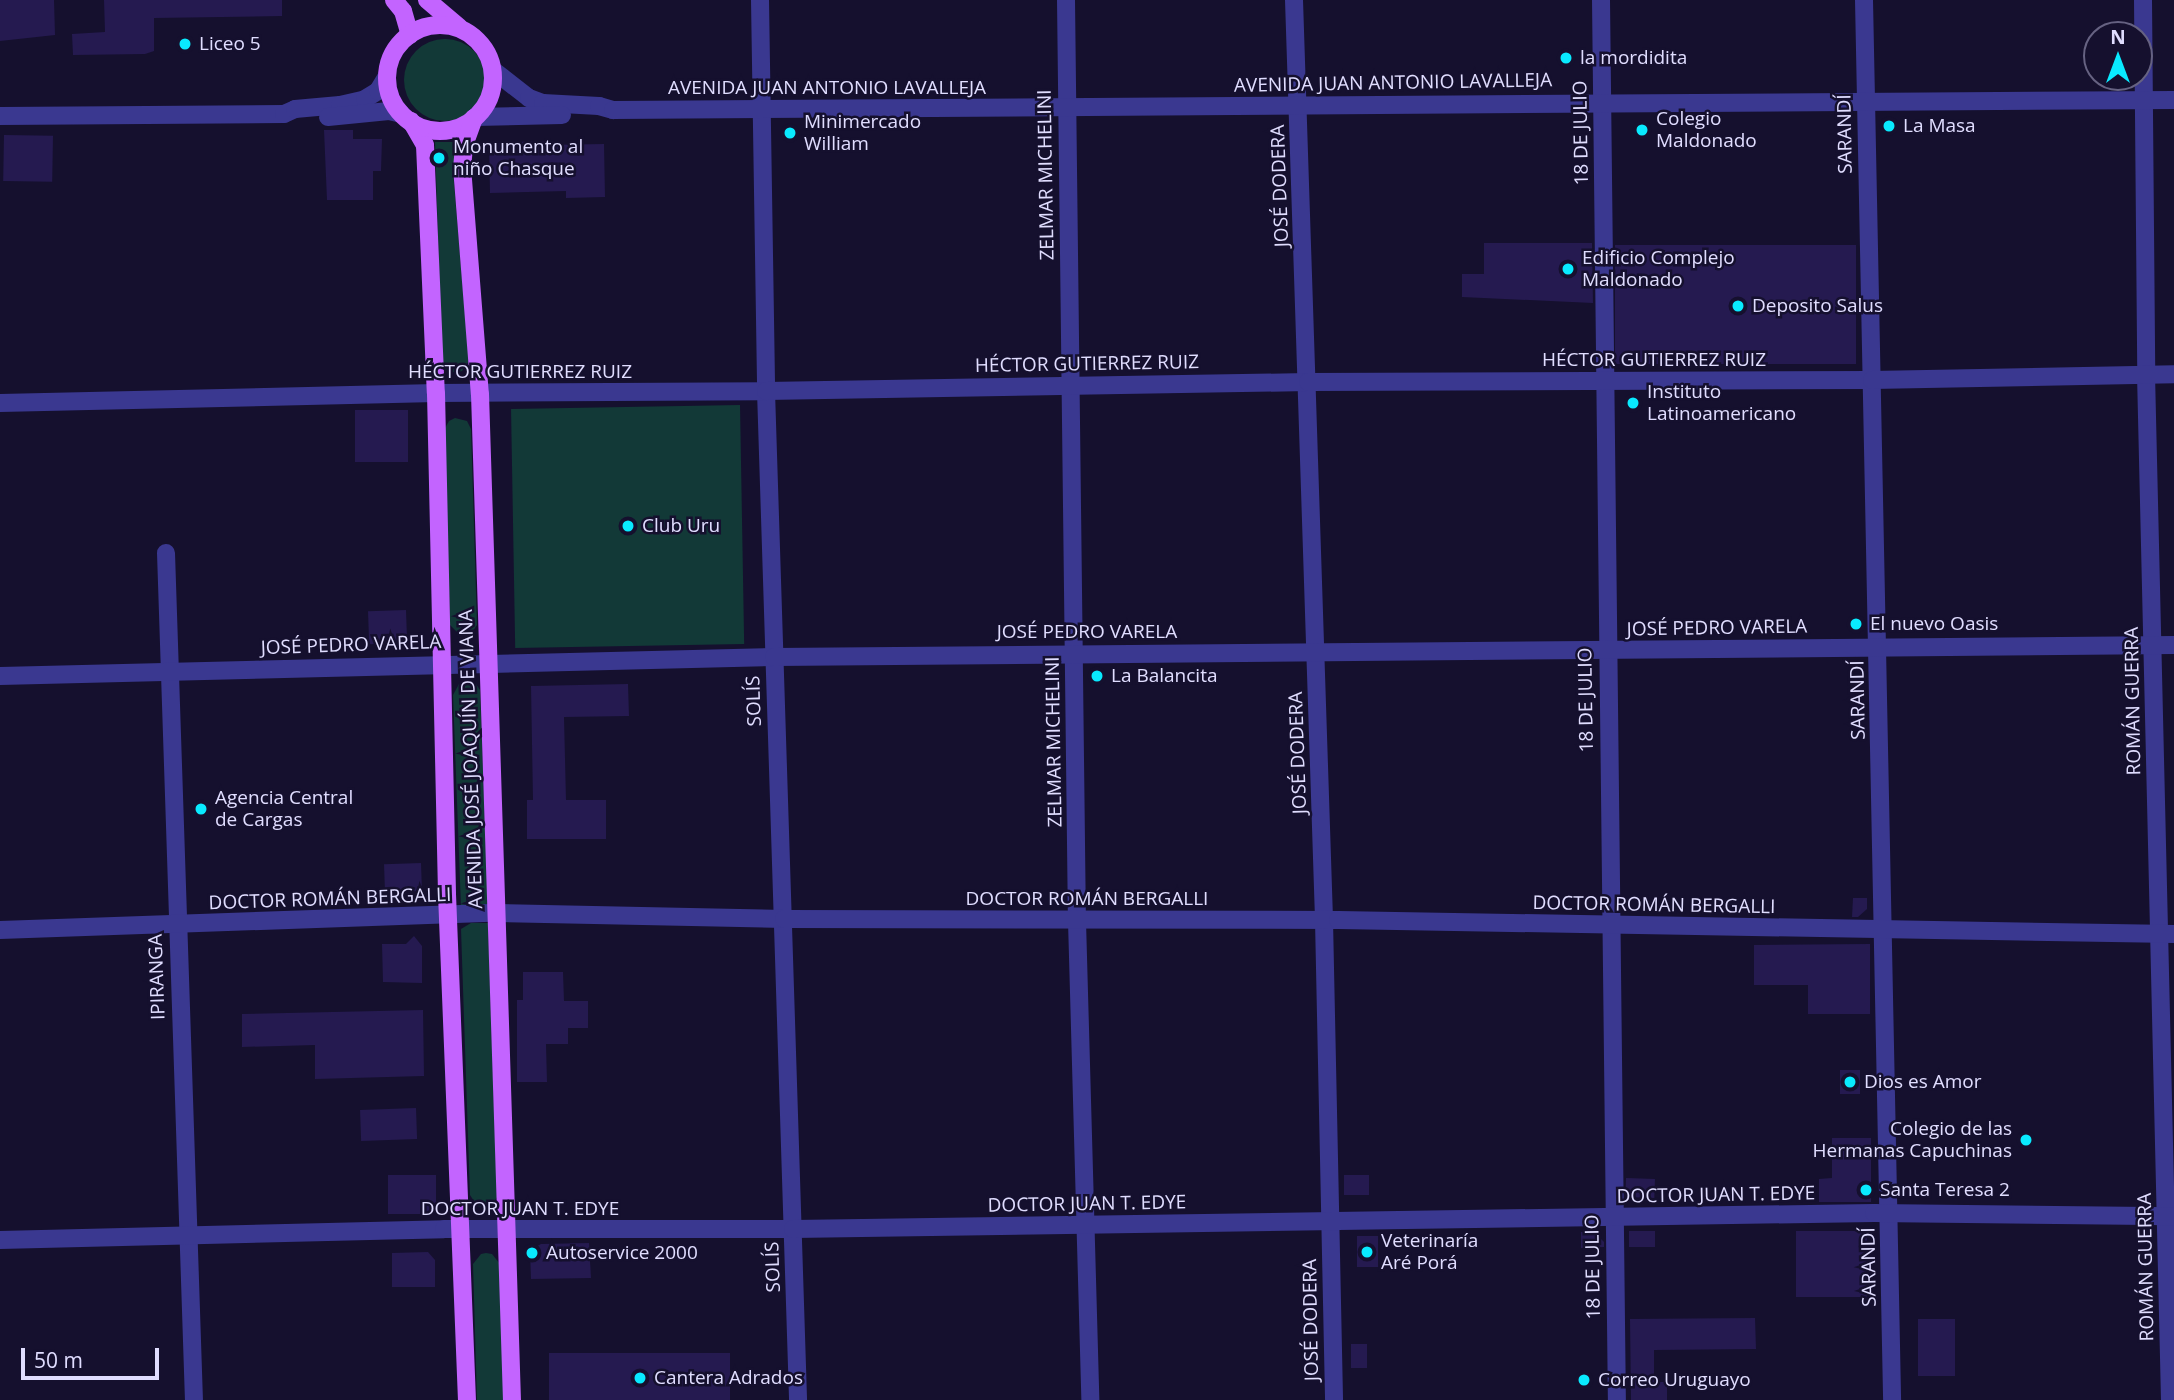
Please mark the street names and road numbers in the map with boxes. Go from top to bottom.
street label: AVENIDA JUAN ANTONIO LAVALLEJA [1234,69,1552,97]
street label: AVENIDA JUAN ANTONIO LAVALLEJA [668,77,986,99]
street label: 18 DE JULIO [1569,80,1593,186]
street label: ZELMAR MICHELINI [1033,89,1059,261]
street label: SARANDÍ [1833,94,1857,174]
street label: JOSÉ DODERA [1266,124,1294,248]
street label: HÉCTOR GUTIERREZ RUIZ [1542,349,1766,371]
street label: HÉCTOR GUTIERREZ RUIZ [975,351,1199,377]
street label: HÉCTOR GUTIERREZ RUIZ [408,361,632,383]
street label: AVENIDA JOSÉ JOAQUÍN DE VIANA [454,609,488,909]
street label: JOSÉ PEDRO VARELA [1627,615,1807,641]
street label: JOSÉ PEDRO VARELA [997,621,1177,643]
street label: ROMÁN GUERRA [2120,627,2146,775]
street label: JOSÉ PEDRO VARELA [260,630,442,660]
street label: 18 DE JULIO [1574,647,1598,753]
street label: ZELMAR MICHELINI [1041,656,1067,828]
street label: SARANDÍ [1846,660,1870,740]
street label: SOLÍS [742,675,766,727]
street label: JOSÉ DODERA [1284,691,1312,815]
street label: DOCTOR ROMÁN BERGALLI [208,883,452,915]
street label: DOCTOR ROMÁN BERGALLI [966,888,1208,910]
street label: DOCTOR ROMÁN BERGALLI [1532,891,1776,919]
street label: IPIRANGA [144,934,170,1020]
street label: DOCTOR JUAN T. EDYE [1617,1182,1815,1208]
street label: DOCTOR JUAN T. EDYE [988,1191,1186,1217]
street label: ROMÁN GUERRA [2133,1193,2159,1341]
street label: DOCTOR JUAN T. EDYE [421,1198,619,1220]
street label: 18 DE JULIO [1581,1214,1605,1320]
street label: SARANDÍ [1857,1227,1881,1307]
street label: SOLÍS [761,1241,785,1293]
street label: JOSÉ DODERA [1299,1259,1323,1381]

